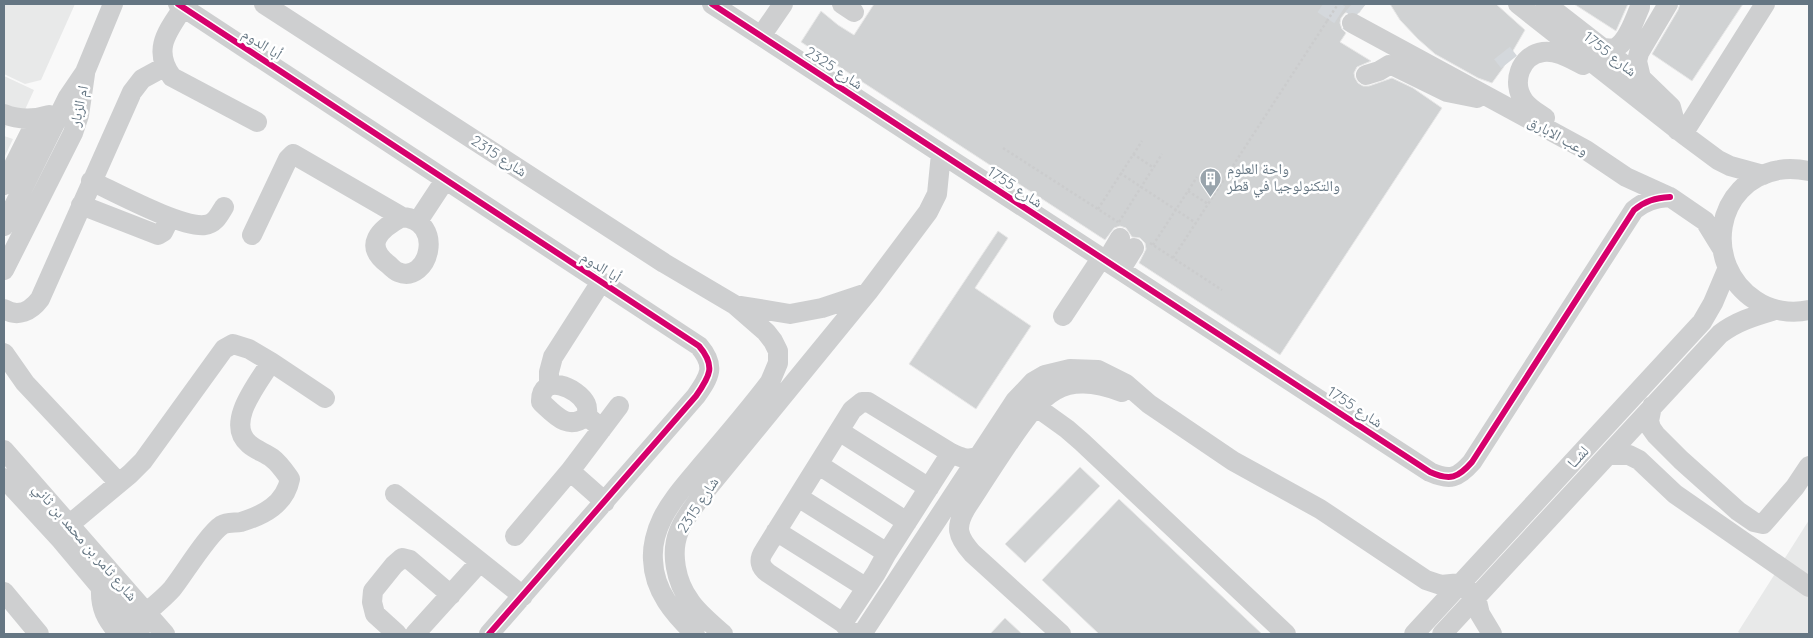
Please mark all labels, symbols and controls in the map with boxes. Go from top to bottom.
street label: أبا الدوم [238,24,286,64]
street label: شارع 1755 [1579,27,1641,81]
street label: شارع 2325 [801,42,867,94]
street label: ام الزبار [65,84,93,129]
street label: وعب الابارق [1524,111,1592,161]
street label: شارع 2315 [467,131,531,181]
place label: واحة العلوم والتكنولوجيا في قطر [1226,159,1340,198]
street label: شارع 1755 [983,162,1047,212]
building icon: واحة العلوم والتكنولوجيا في قطر [1199,166,1223,197]
street label: أبا الدوم [577,247,625,287]
street label: شارع 1755 [1323,382,1387,432]
street label: لشــا [1563,442,1593,472]
street label: شارع 2315 [673,473,723,537]
street label: شارع ثامر بن محمد بن ثاني [27,479,142,606]

